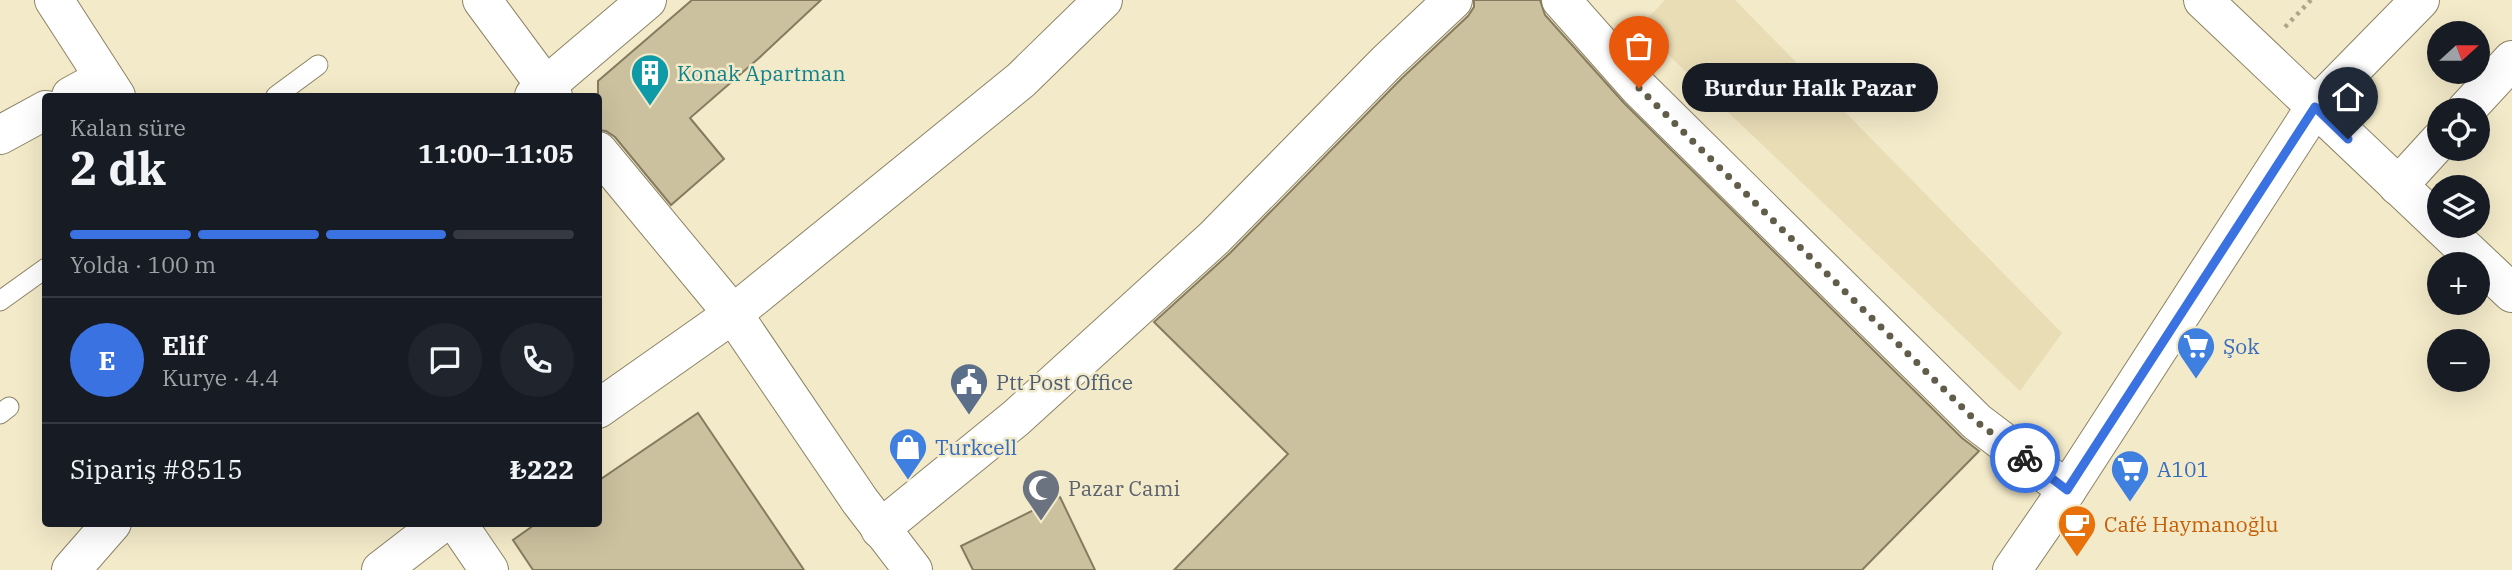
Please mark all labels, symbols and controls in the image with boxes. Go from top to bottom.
pin [1609,16,1669,88]
north arrow [2427,21,2490,84]
map controls [2427,21,2490,392]
icon: bag [1620,27,1658,65]
building icon: Konak Apartman [629,52,671,107]
place label: Konak Apartman [677,59,846,87]
callout: Burdur Halk Pazar [1681,64,1936,112]
pin [2318,67,2378,139]
text: Burdur Halk Pazar [1704,72,1916,102]
icon: home [2329,78,2367,116]
button: locate [2427,98,2490,161]
text: Kalan süre [70,112,186,142]
text: 11:00–11:05 [418,136,574,170]
text: 2 dk [70,138,166,198]
button: layers [2427,175,2490,238]
text: Yolda · 100 m [70,249,216,279]
button: + [2427,252,2490,315]
button: chat [408,323,482,397]
button: phone [500,323,574,397]
supermarket icon: Şok [2175,325,2217,380]
text: Elif [162,328,206,362]
button: − [2427,329,2490,392]
place label: Şok [2223,332,2260,360]
text: E [98,343,116,377]
public building icon: Ptt Post Office [948,361,990,416]
text: Kurye · 4.4 [162,362,279,392]
place label: Ptt Post Office [996,368,1133,396]
courier [1990,423,2060,493]
shop icon: Turkcell [887,426,929,481]
place label: Turkcell [935,433,1017,461]
icon: bike [2006,439,2044,477]
supermarket icon: A101 [2109,448,2151,503]
text: Sipariş #8515 [70,452,243,486]
text: ₺222 [510,452,574,486]
place label: A101 [2157,455,2209,483]
mosque icon: Pazar Cami [1020,467,1062,522]
place label: Pazar Cami [1068,474,1180,502]
cafe icon: Café Haymanoğlu [2056,503,2098,558]
place label: Café Haymanoğlu [2104,510,2279,538]

